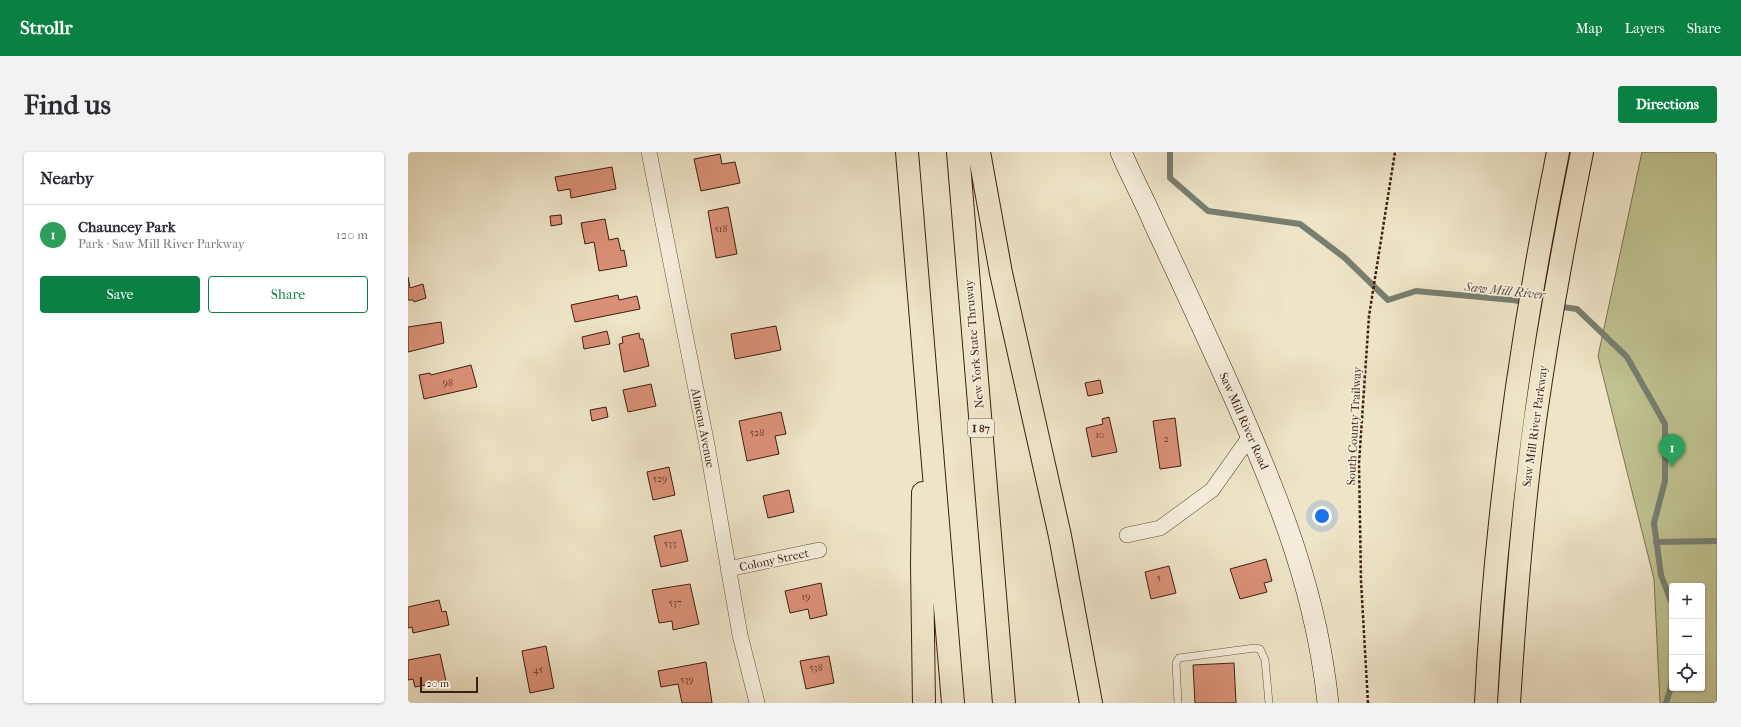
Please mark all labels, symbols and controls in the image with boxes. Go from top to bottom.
text: Strollr [20,17,73,39]
text: Map [1576,20,1603,37]
text: Layers [1625,20,1665,37]
text: Share [1687,20,1721,37]
button: Directions [1618,86,1717,123]
text: Find us [24,88,111,121]
text: Nearby [40,168,94,188]
text: Chauncey Park [78,218,175,236]
house number: 518 [715,223,727,235]
text: 1 [51,227,55,242]
text: 120 m [336,227,368,242]
text: Park · Saw Mill River Parkway [78,236,245,251]
button: Save [40,276,200,313]
button: Share [208,276,368,313]
street label: New York State Thruway [961,278,987,409]
water label: Saw Mill River [1463,279,1547,302]
street label: Saw Mill River Parkway [1520,364,1551,488]
street label: South County Trailway [1344,366,1364,486]
street label: Saw Mill River Road [1216,370,1272,472]
house number: 98 [443,377,453,389]
street label: Almena Avenue [688,386,718,469]
road number: I 87 [968,419,994,437]
house number: 528 [750,427,764,439]
house number: 10 [1095,429,1105,441]
house number: 2 [1163,433,1169,445]
pin: 1 [1659,434,1685,467]
house number: 529 [653,473,667,485]
your location [1312,506,1332,526]
house number: 533 [664,538,676,550]
street label: Colony Street [738,546,811,574]
house number: 5 [1157,572,1161,584]
map controls [1669,583,1705,691]
button: + [1669,583,1705,619]
house number: 19 [802,591,810,603]
house number: 537 [668,597,682,609]
button: − [1669,619,1705,655]
button: locate [1669,655,1705,691]
house number: 538 [809,662,823,674]
house number: 45 [533,664,543,676]
house number: 539 [680,674,694,686]
scale bar [420,675,478,694]
text: 20 m [426,677,449,690]

